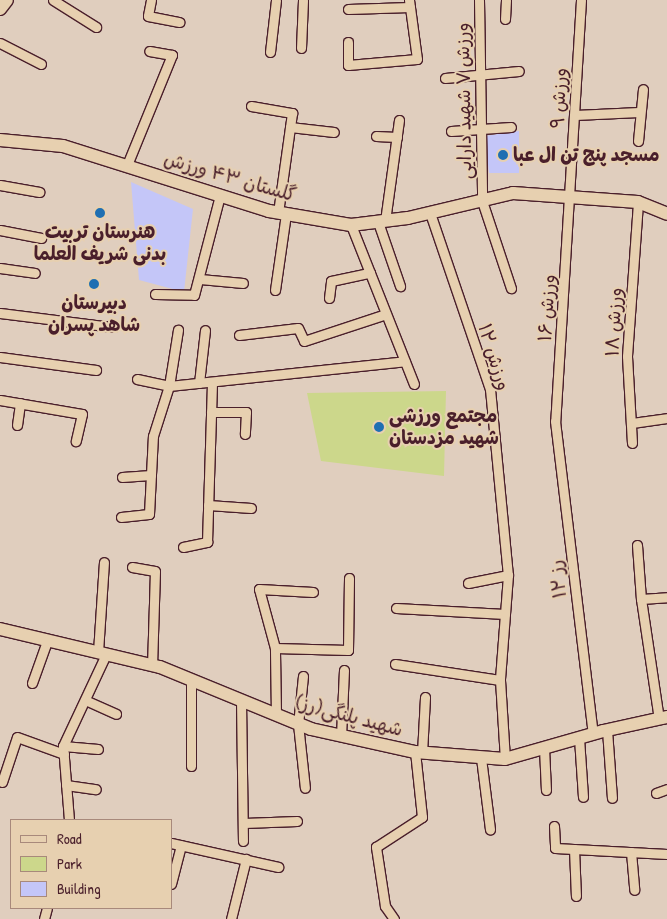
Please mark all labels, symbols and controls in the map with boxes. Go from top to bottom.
street label: ورزش ۷ شهید دارایی [451,22,477,180]
street label: ورزش ۹ [546,67,572,129]
place label: مسجد پنج تن ال عبا [513,144,660,166]
street label: گلستان ۴۳ ورزش [161,147,299,207]
marker: مسجد پنج تن ال عبا [497,149,509,161]
marker: هنرستان تربیت بدنی شریف العلما [94,207,106,219]
place label: هنرستان تربیت بدنی شریف العلما [34,221,166,265]
street label: ورزش ۱۶ [533,274,561,342]
marker: دبیرستان شاهد پسران [88,278,100,290]
street label: ورزش ۱۸ [601,287,627,357]
place label: دبیرستان شاهد پسران [48,292,140,336]
street label: ورزش ۱۲ [473,321,515,393]
place label: مجتمع ورزشی شهید مزدستان [389,405,499,449]
marker: مجتمع ورزشی شهید مزدستان [373,421,385,433]
street label: رز ۱۲ [544,558,572,600]
street label: شهید پلنگی(رز) [293,691,405,741]
legend [10,819,172,909]
text: Road [57,828,82,849]
text: Park [57,853,82,874]
text: Building [57,878,101,899]

